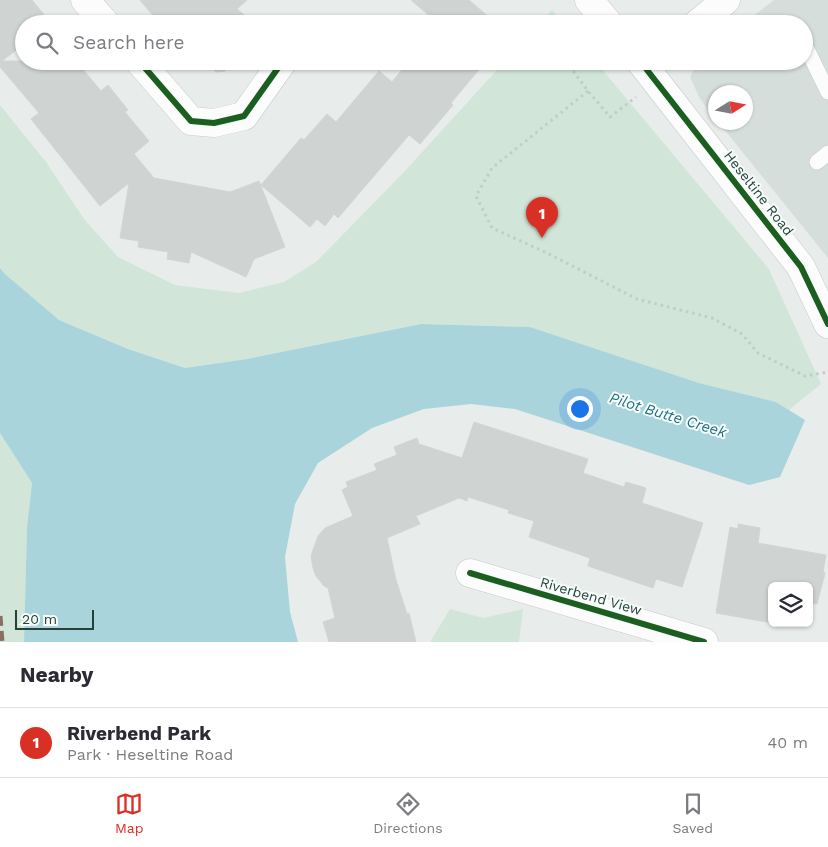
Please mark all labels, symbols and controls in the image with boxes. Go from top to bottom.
search box [15,15,813,70]
icon: search [33,29,61,57]
text: Search here [73,31,184,54]
north arrow [708,85,753,130]
street label: Heseltine Road [721,147,797,239]
pin: 1 [526,197,558,238]
water label: Pilot Butte Creek [607,389,729,442]
your location [567,396,593,422]
street label: Riverbend View [538,574,644,618]
map controls [768,582,813,627]
button: layers [768,582,813,627]
scale bar [15,607,94,630]
text: 20 m [22,611,57,627]
text: Nearby [20,662,93,687]
text: Riverbend Park [67,722,211,745]
text: 1 [33,733,39,752]
text: 40 m [768,733,808,752]
text: Park · Heseltine Road [67,745,233,764]
tab: Map [115,790,144,836]
tab: Directions [373,790,443,836]
tab: Saved [672,790,713,836]

